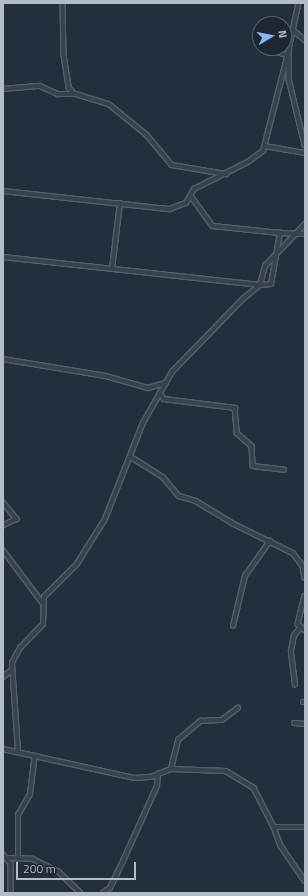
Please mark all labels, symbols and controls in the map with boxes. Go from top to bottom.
north arrow [252,16,292,56]
text: N [274,29,291,39]
scale bar [18,854,138,880]
text: 200 m [23,859,56,878]

